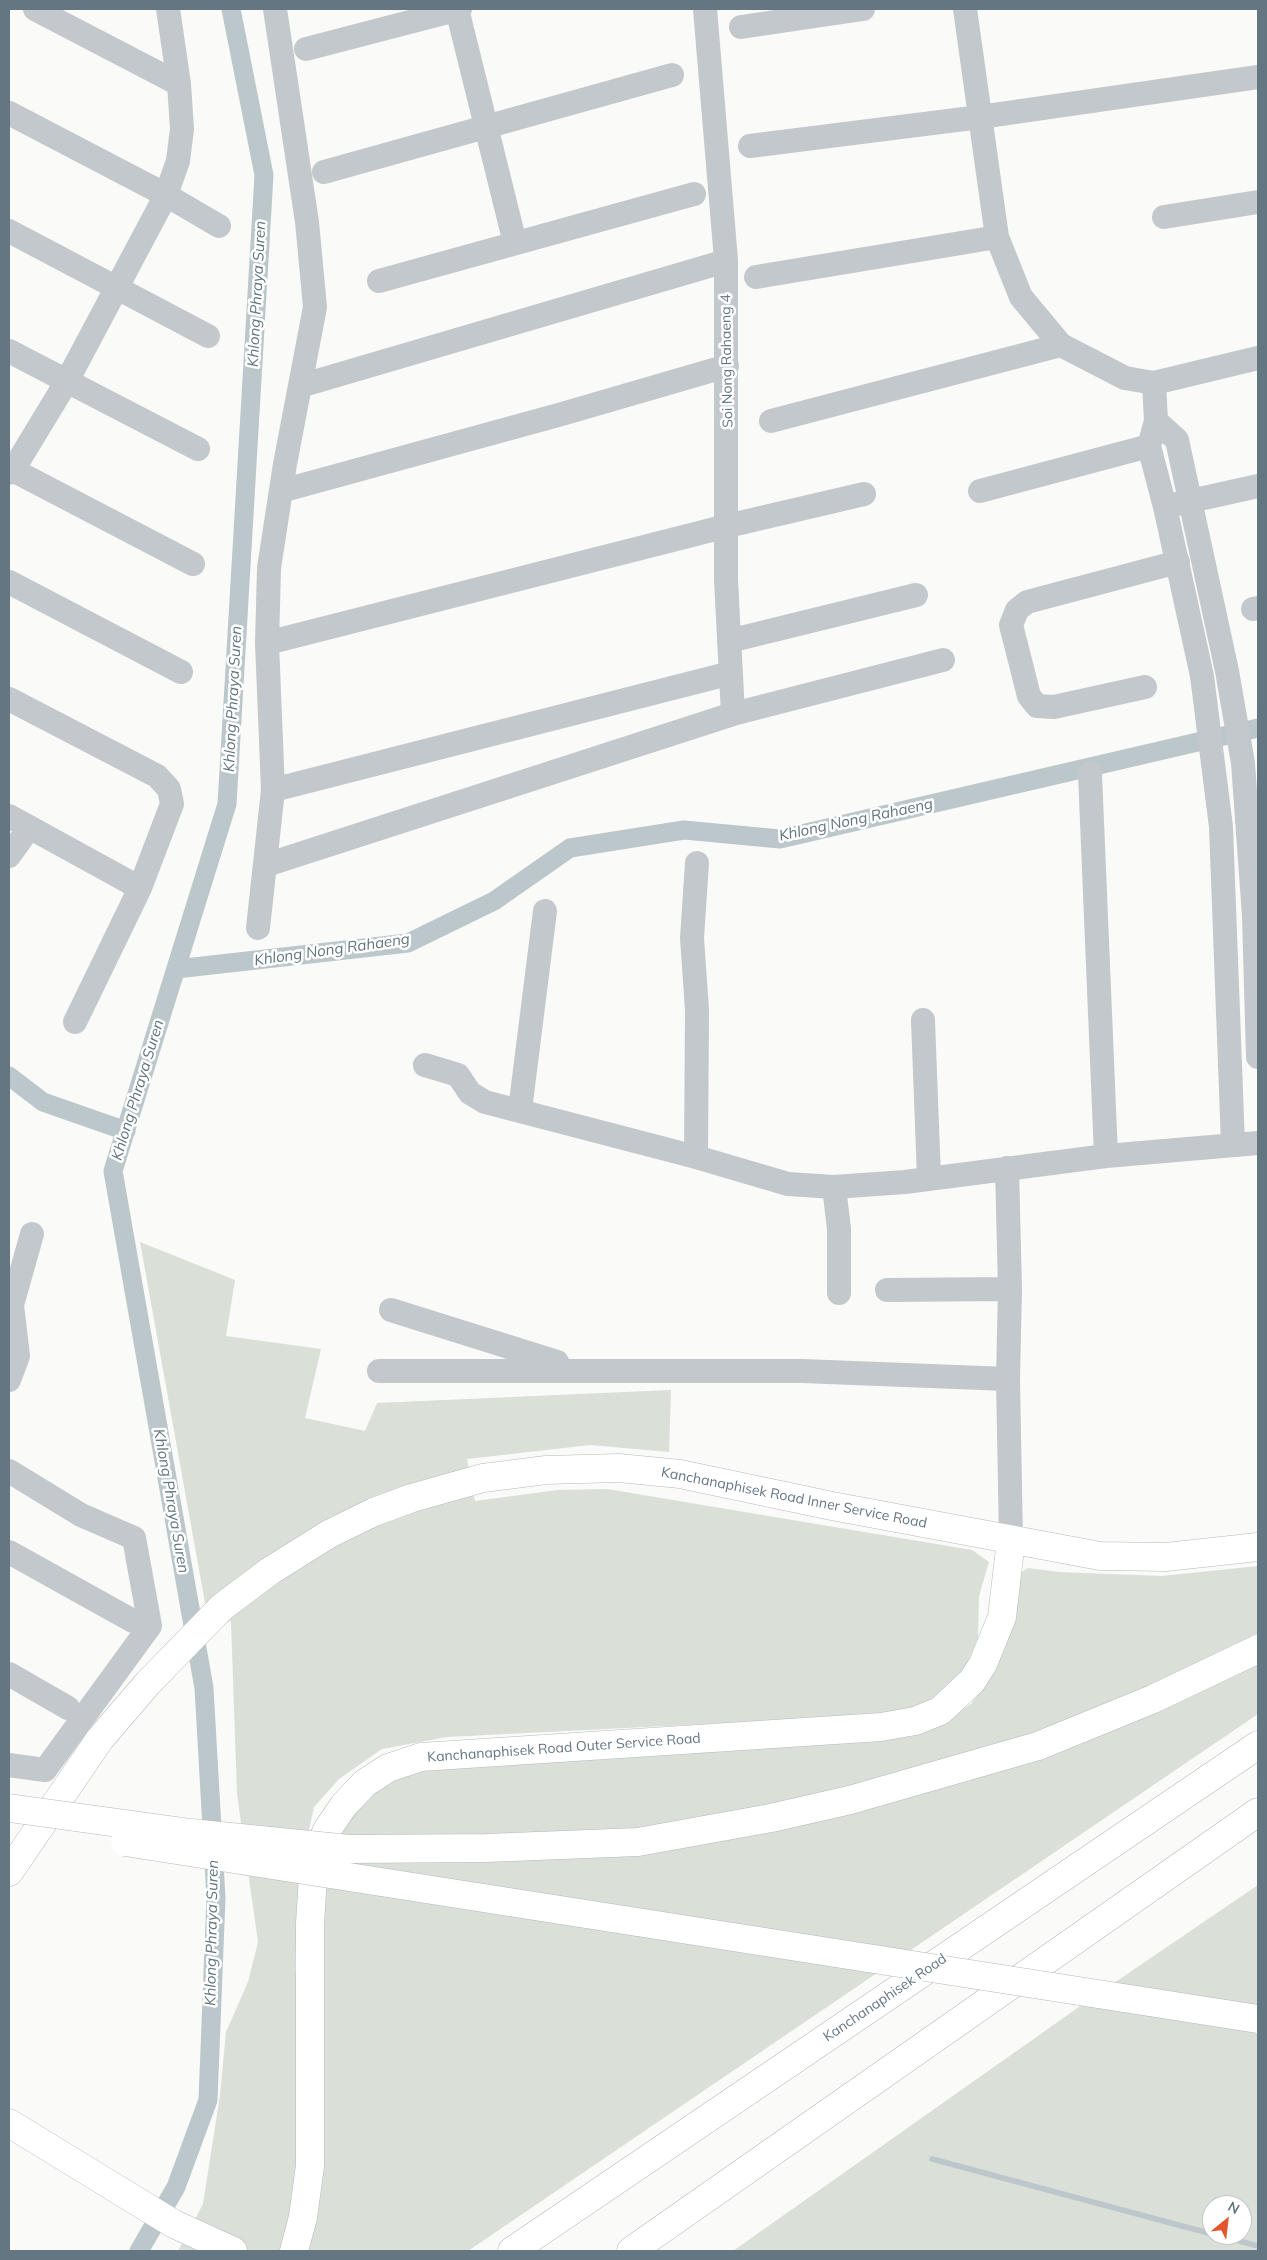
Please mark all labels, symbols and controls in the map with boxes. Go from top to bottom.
water label: Khlong Phraya Suren [244,221,270,367]
street label: Soi Nong Rahaeng 4 [717,294,737,428]
water label: Khlong Phraya Suren [220,626,246,772]
water label: Khlong Nong Rahaeng [777,795,935,845]
water label: Khlong Nong Rahaeng [253,930,411,970]
water label: Khlong Phraya Suren [108,1018,168,1162]
water label: Khlong Phraya Suren [149,1428,193,1574]
street label: Kanchanaphisek Road Inner Service Road [660,1464,928,1532]
street label: Kanchanaphisek Road Outer Service Road [427,1730,701,1766]
water label: Khlong Phraya Suren [202,1860,222,2006]
street label: Kanchanaphisek Road [820,1950,950,2046]
north arrow [1202,2195,1252,2245]
text: N [1225,2197,1243,2218]

